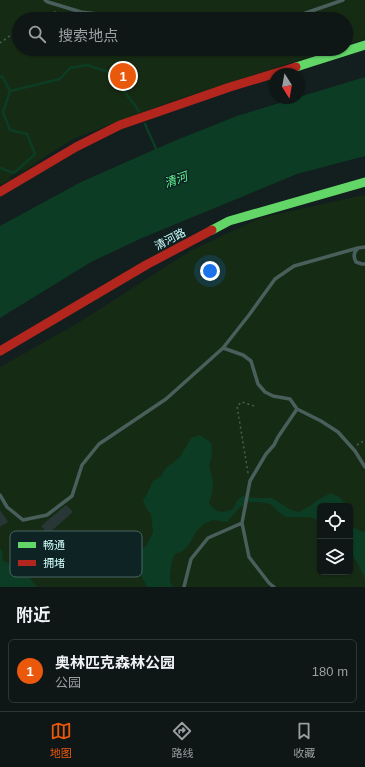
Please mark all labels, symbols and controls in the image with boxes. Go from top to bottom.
search box [12,12,353,56]
icon: search [26,23,48,45]
text: 搜索地点 [58,27,118,44]
pin: 1 [110,61,136,91]
north arrow [269,68,305,104]
water label: 清河 [162,169,192,191]
street label: 清河路 [153,226,187,252]
your location [200,261,220,281]
map controls [317,503,353,575]
button: locate [317,503,353,539]
legend [10,531,142,577]
text: 畅通 [43,539,65,551]
button: layers [317,539,353,575]
text: 拥堵 [43,557,65,569]
text: 附近 [16,606,50,625]
text: 奥林匹克森林公园 [55,654,175,671]
text: 1 [26,664,34,679]
text: 180 m [312,664,348,679]
text: 公园 [55,675,81,690]
tab: 地图 [50,720,72,760]
tab: 路线 [171,720,193,760]
tab: 收藏 [293,720,315,760]

